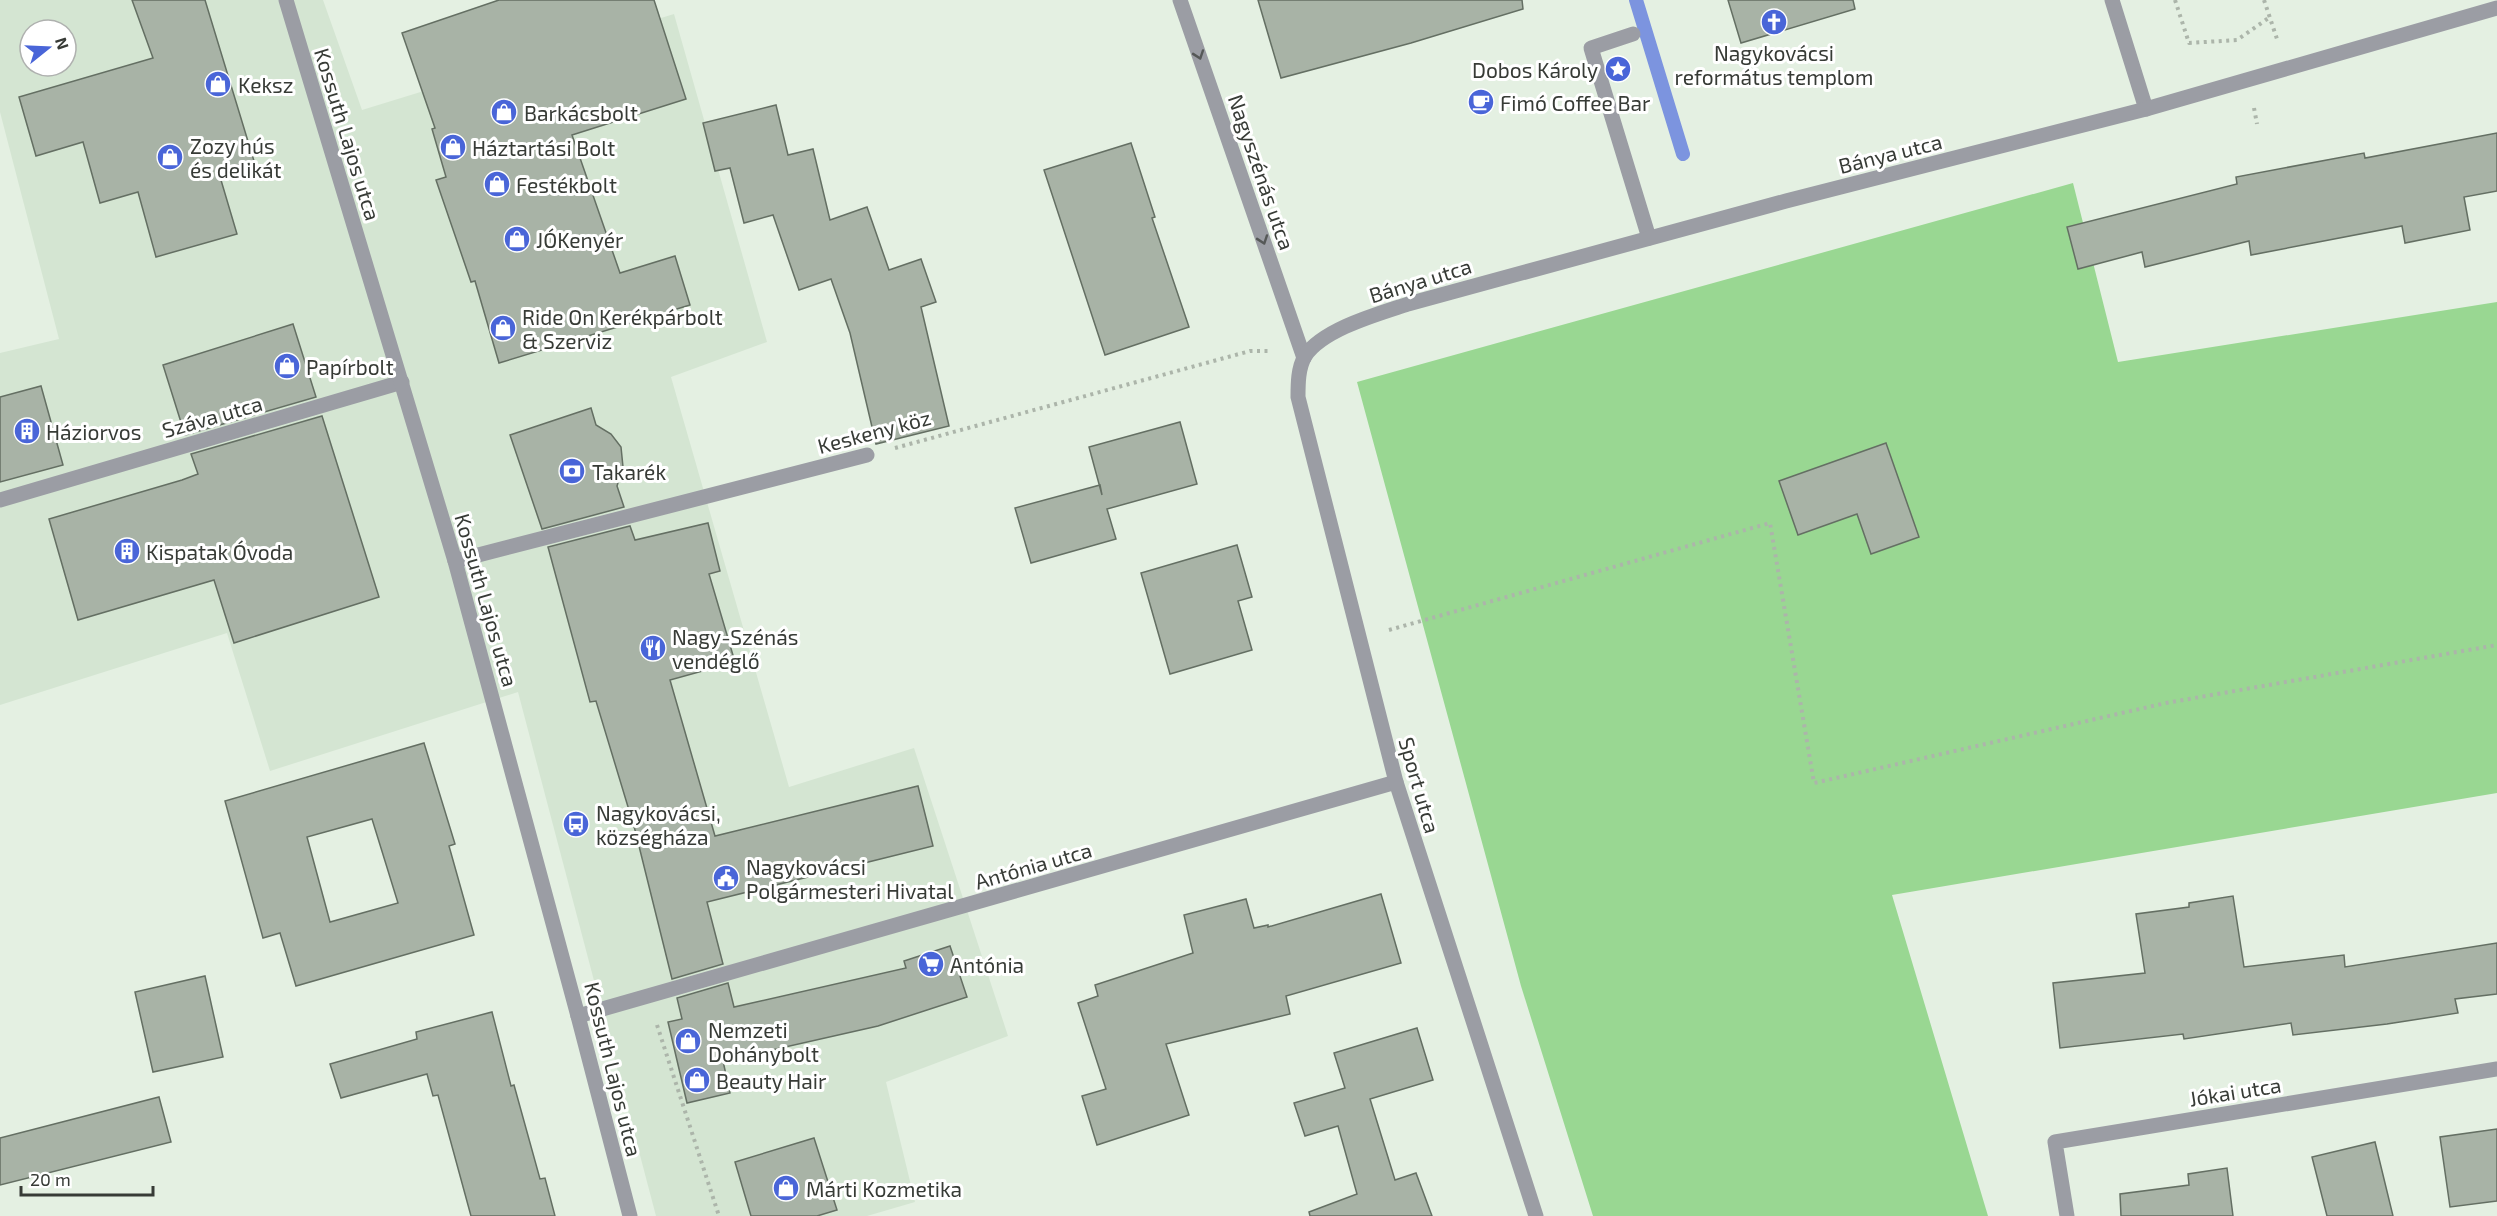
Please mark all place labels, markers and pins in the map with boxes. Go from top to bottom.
church icon: Nagykovácsi református templom [1759,7,1789,37]
place label: Nagykovácsi református templom [1675,40,1873,89]
place icon: Dobos Károly [1603,54,1633,84]
place label: Dobos Károly [1472,57,1598,82]
shop icon: Keksz [203,69,233,99]
place label: Keksz [238,72,293,97]
cafe icon: Fimó Coffee Bar [1466,87,1496,117]
place label: Fimó Coffee Bar [1500,90,1651,115]
shop icon: Barkácsbolt [489,97,519,127]
place label: Barkácsbolt [524,100,638,125]
shop icon: Háztartási Bolt [438,132,468,162]
place label: Zozy hús és delikát [190,133,282,182]
place label: Háztartási Bolt [472,135,615,160]
shop icon: Zozy hús és delikát [155,142,185,172]
shop icon: Festékbolt [482,169,512,199]
place label: Festékbolt [516,172,617,197]
shop icon: JÓKenyér [502,224,532,254]
place label: JÓKenyér [536,227,624,252]
place label: Ride On Kerékpárbolt & Szerviz [522,304,723,353]
shop icon: Ride On Kerékpárbolt & Szerviz [488,313,518,343]
shop icon: Papírbolt [272,351,302,381]
place label: Papírbolt [306,354,394,379]
building icon: Háziorvos [12,416,42,446]
place label: Háziorvos [46,419,141,444]
bank icon: Takarék [557,456,587,486]
place label: Takarék [592,459,666,484]
building icon: Kispatak Óvoda [112,536,142,566]
place label: Kispatak Óvoda [146,539,293,564]
place label: Nagy-Szénás vendéglő [672,624,798,673]
restaurant icon: Nagy-Szénás vendéglő [638,633,668,663]
place label: Nagykovácsi, községháza [596,800,721,849]
bus stop icon: Nagykovácsi, községháza [561,809,591,839]
place label: Nagykovácsi Polgármesteri Hivatal [746,854,954,903]
public building icon: Nagykovácsi Polgármesteri Hivatal [711,863,741,893]
supermarket icon: Antónia [916,949,946,979]
place label: Antónia [950,952,1024,977]
place label: Nemzeti Dohánybolt [708,1017,819,1066]
shop icon: Nemzeti Dohánybolt [673,1026,703,1056]
shop icon: Beauty Hair [682,1065,712,1095]
place label: Beauty Hair [716,1068,827,1093]
shop icon: Márti Kozmetika [771,1173,801,1203]
place label: Márti Kozmetika [806,1176,962,1201]

